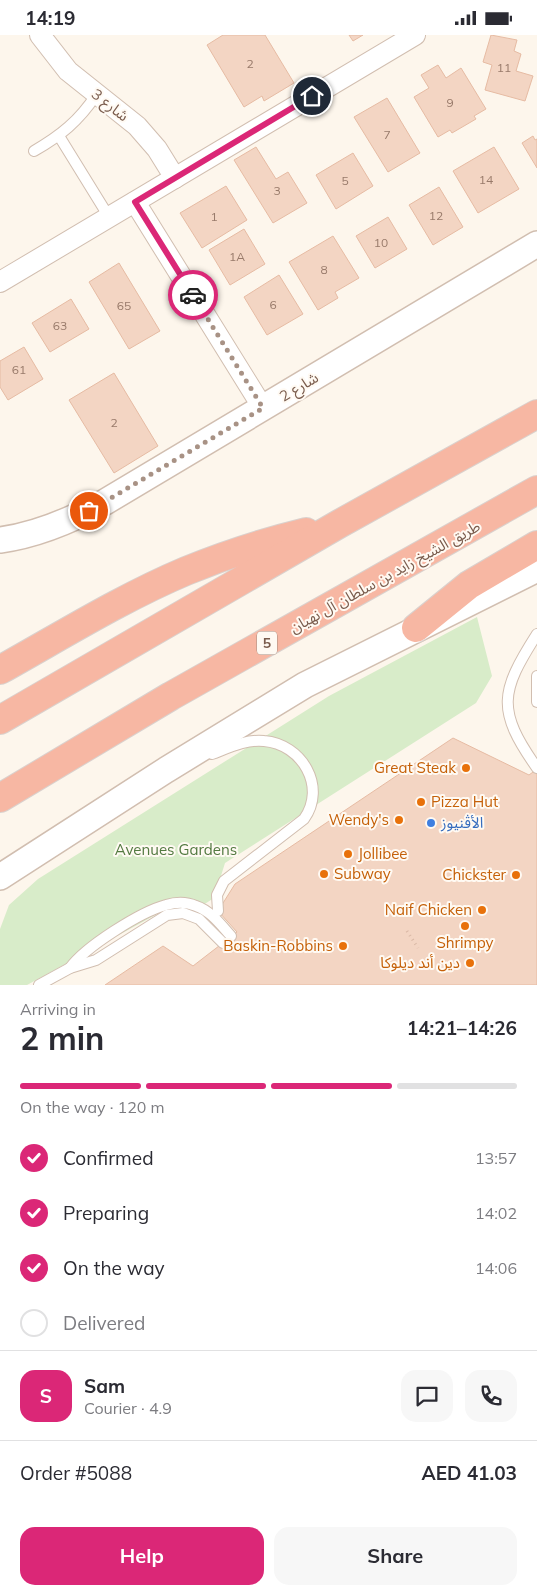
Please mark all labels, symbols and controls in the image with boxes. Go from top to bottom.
text: 14:19 [25,6,75,30]
house number: 2 [246,56,254,71]
house number: 11 [497,60,511,75]
pin [291,75,333,117]
icon: home [298,82,326,110]
street label: شارع 3 [86,84,133,128]
house number: 9 [446,95,454,110]
house number: 7 [383,127,391,142]
house number: 14 [479,172,493,187]
house number: 5 [341,173,349,188]
house number: 3 [273,183,281,198]
house number: 12 [429,208,443,223]
house number: 1 [210,209,218,224]
house number: 10 [374,235,388,250]
house number: 1A [229,249,245,264]
house number: 8 [320,262,328,277]
courier [168,270,218,320]
icon: car [179,281,207,309]
house number: 6 [269,297,277,312]
house number: 65 [117,298,131,313]
house number: 63 [53,318,67,333]
house number: 61 [12,362,26,377]
street label: شارع 2 [276,367,323,408]
house number: 2 [110,415,118,430]
pin [68,490,110,532]
icon: bag [75,497,103,525]
street label: طريق الشيخ زايد بن سلطان آل نهيان [286,516,485,640]
road number: 5 [257,631,277,655]
place label: Great Steak [374,758,456,777]
marker: Great Steak [460,762,472,774]
place label: Pizza Hut [431,792,498,811]
marker: Pizza Hut [415,796,427,808]
place label: Wendy's [329,810,389,829]
place label: الأڤنيوز [440,813,483,832]
marker: Wendy's [393,814,405,826]
marker: الأڤنيوز [425,817,437,829]
park label: Avenues Gardens [115,840,237,859]
place label: Jollibee [358,844,408,863]
marker: Jollibee [342,848,354,860]
place label: Subway [334,864,391,883]
place label: Chickster [442,865,507,884]
marker: Subway [318,868,330,880]
marker: Chickster [510,869,522,881]
place label: Naif Chicken [385,900,472,919]
marker: Naif Chicken [476,904,488,916]
marker: Shrimpy [459,920,471,932]
place label: Shrimpy [436,933,494,952]
place label: Baskin-Robbins [223,936,333,955]
marker: Baskin-Robbins [337,940,349,952]
place label: دين أند ديلوكا [380,953,460,972]
marker: دين أند ديلوكا [464,957,476,969]
text: Arriving in [20,999,96,1019]
text: 14:21–14:26 [407,1016,517,1040]
text: 2 min [20,1018,104,1058]
text: On the way · 120 m [20,1097,165,1117]
icon: check [20,1144,48,1172]
text: Confirmed [63,1146,154,1170]
text: 13:57 [475,1148,517,1168]
icon: check [20,1199,48,1227]
text: Preparing [63,1201,149,1225]
text: 14:02 [475,1203,517,1223]
icon: check [20,1254,48,1282]
text: On the way [63,1256,165,1280]
text: 14:06 [475,1258,517,1278]
text: Delivered [63,1311,145,1335]
button: chat [401,1370,453,1422]
button: phone [465,1370,517,1422]
text: Sam [84,1374,125,1398]
text: S [40,1384,52,1408]
text: Courier · 4.9 [84,1398,172,1418]
text: Order #5088 [20,1461,132,1485]
text: AED 41.03 [421,1461,517,1485]
button: Help [20,1527,264,1585]
button: Share [274,1527,517,1585]

